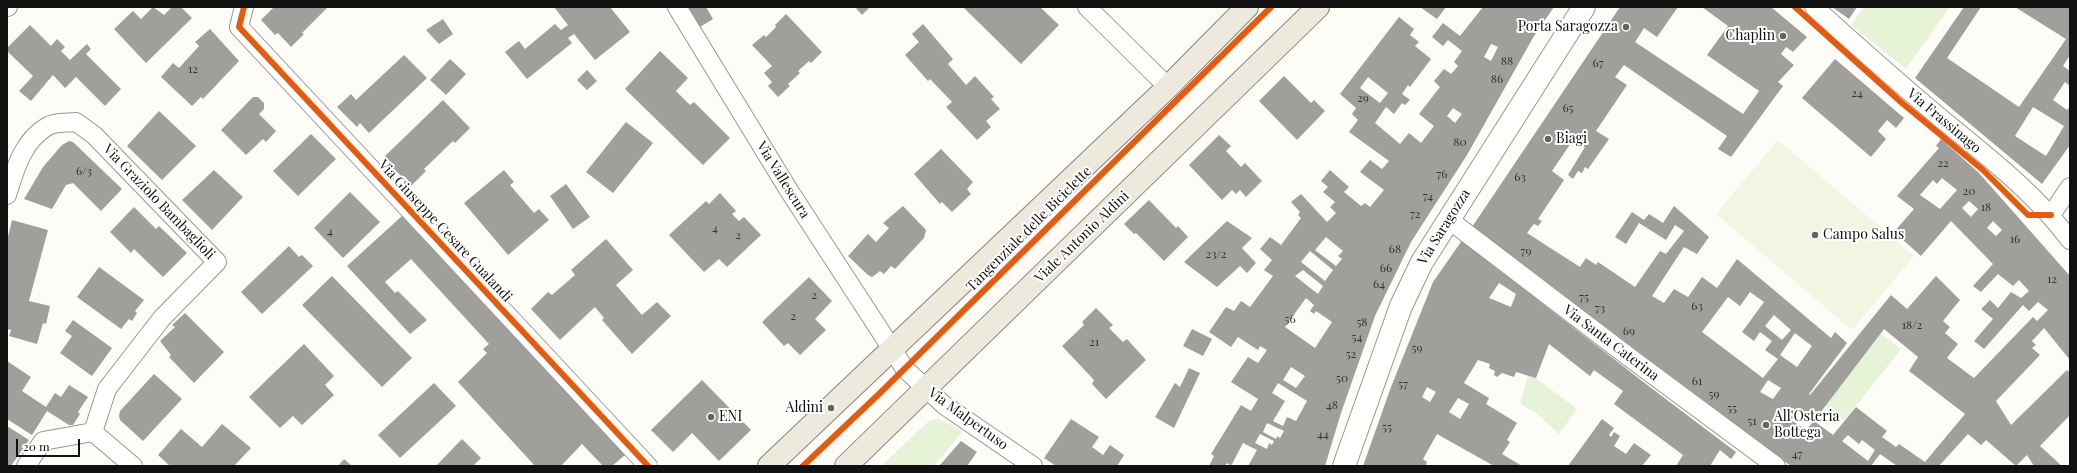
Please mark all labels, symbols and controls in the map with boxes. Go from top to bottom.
place label: Porta Saragozza [1518,19,1618,35]
marker: Porta Saragozza [1621,22,1631,32]
place label: Chaplin [1726,28,1775,44]
marker: Chaplin [1778,31,1788,41]
house number: 88 [1501,54,1513,68]
house number: 67 [1592,56,1604,70]
house number: 12 [188,62,198,76]
house number: 86 [1491,72,1503,86]
street label: Via Frassinago [1904,85,1984,157]
house number: 24 [1851,86,1863,100]
house number: 29 [1357,91,1369,105]
house number: 65 [1562,101,1574,115]
place label: Biagi [1556,131,1587,147]
marker: Biagi [1543,134,1553,144]
house number: 80 [1453,135,1467,149]
street label: Via Vallescura [753,139,813,221]
street label: Via Graziolo Bambaglioli [100,141,218,263]
street label: Via Giuseppe Cesare Gualandi [375,156,515,306]
house number: 22 [1937,156,1949,170]
street label: Tangenziale delle Biciclette [963,163,1095,295]
house number: 6/3 [76,164,92,178]
house number: 76 [1436,167,1448,181]
house number: 63 [1514,170,1526,184]
house number: 20 [1963,184,1975,198]
street label: Via Saragozza [1414,186,1474,268]
street label: Viale Antonio Aldini [1031,188,1133,286]
house number: 74 [1423,189,1433,203]
house number: 18 [1981,200,1991,214]
house number: 72 [1410,207,1420,221]
house number: 4 [712,221,718,235]
house number: 4 [327,224,333,238]
place label: Campo Salus [1823,227,1904,243]
house number: 2 [735,228,741,242]
marker: Campo Salus [1810,230,1820,240]
house number: 16 [2010,232,2020,246]
house number: 68 [1389,242,1401,256]
house number: 79 [1521,244,1531,258]
house number: 23/2 [1205,247,1227,261]
house number: 66 [1380,261,1392,275]
house number: 12 [2047,272,2057,286]
house number: 64 [1373,277,1385,291]
house number: 2 [811,288,817,302]
house number: 75 [1579,290,1589,304]
house number: 63 [1691,299,1703,313]
house number: 73 [1595,301,1605,315]
street label: Via Santa Caterina [1560,302,1662,384]
house number: 2 [790,309,796,323]
house number: 56 [1284,312,1296,326]
house number: 58 [1356,315,1368,329]
house number: 18/2 [1902,318,1922,332]
house number: 69 [1623,324,1635,338]
house number: 54 [1352,330,1362,344]
house number: 21 [1089,335,1099,349]
house number: 59 [1411,341,1423,355]
house number: 52 [1346,347,1356,361]
house number: 50 [1336,371,1348,385]
house number: 61 [1692,374,1702,388]
house number: 57 [1398,377,1408,391]
street label: Via Malpertuso [925,384,1011,454]
house number: 59 [1708,387,1720,401]
house number: 48 [1326,398,1338,412]
place label: Aldini [786,400,823,416]
house number: 55 [1727,401,1737,415]
marker: Aldini [826,403,836,413]
place label: ENI [719,409,742,425]
place label: All'Osteria Bottega [1774,409,1839,442]
marker: ENI [706,412,716,422]
house number: 51 [1747,414,1757,428]
house number: 55 [1382,420,1392,434]
marker: All'Osteria Bottega [1761,420,1771,430]
house number: 44 [1317,427,1329,441]
scale bar [18,431,82,457]
text: 20 m [23,438,50,454]
house number: 47 [1792,447,1802,461]

